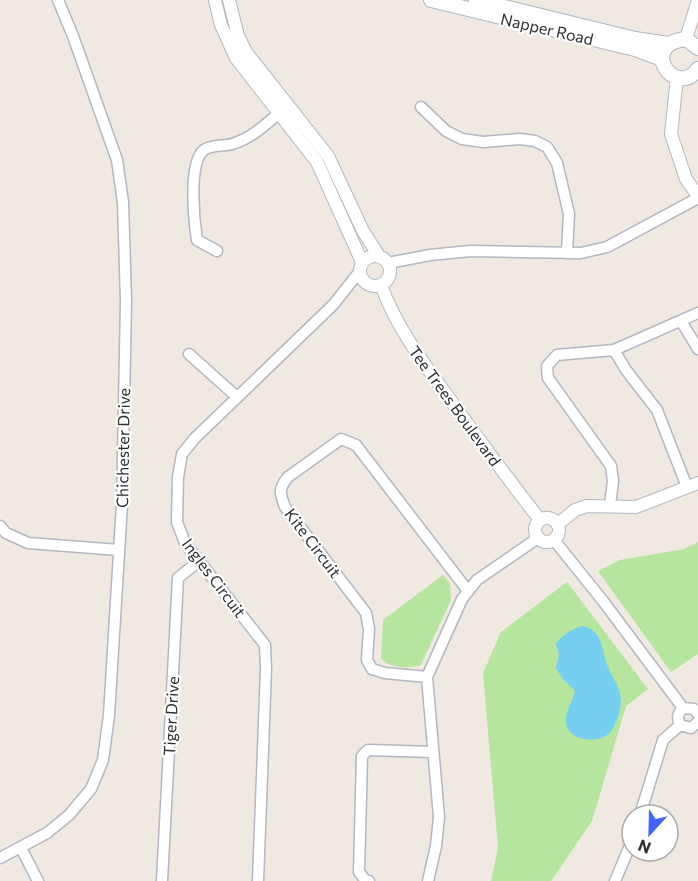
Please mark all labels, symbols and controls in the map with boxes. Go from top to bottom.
street label: Napper Road [499,9,595,48]
street label: Tee Trees Boulevard [405,342,505,470]
street label: Chichester Drive [112,388,133,508]
street label: Kite Circuit [281,504,346,581]
street label: Ingles Circuit [179,534,250,621]
street label: Tiger Drive [159,676,182,756]
north arrow [620,803,680,863]
text: N [635,836,653,858]

